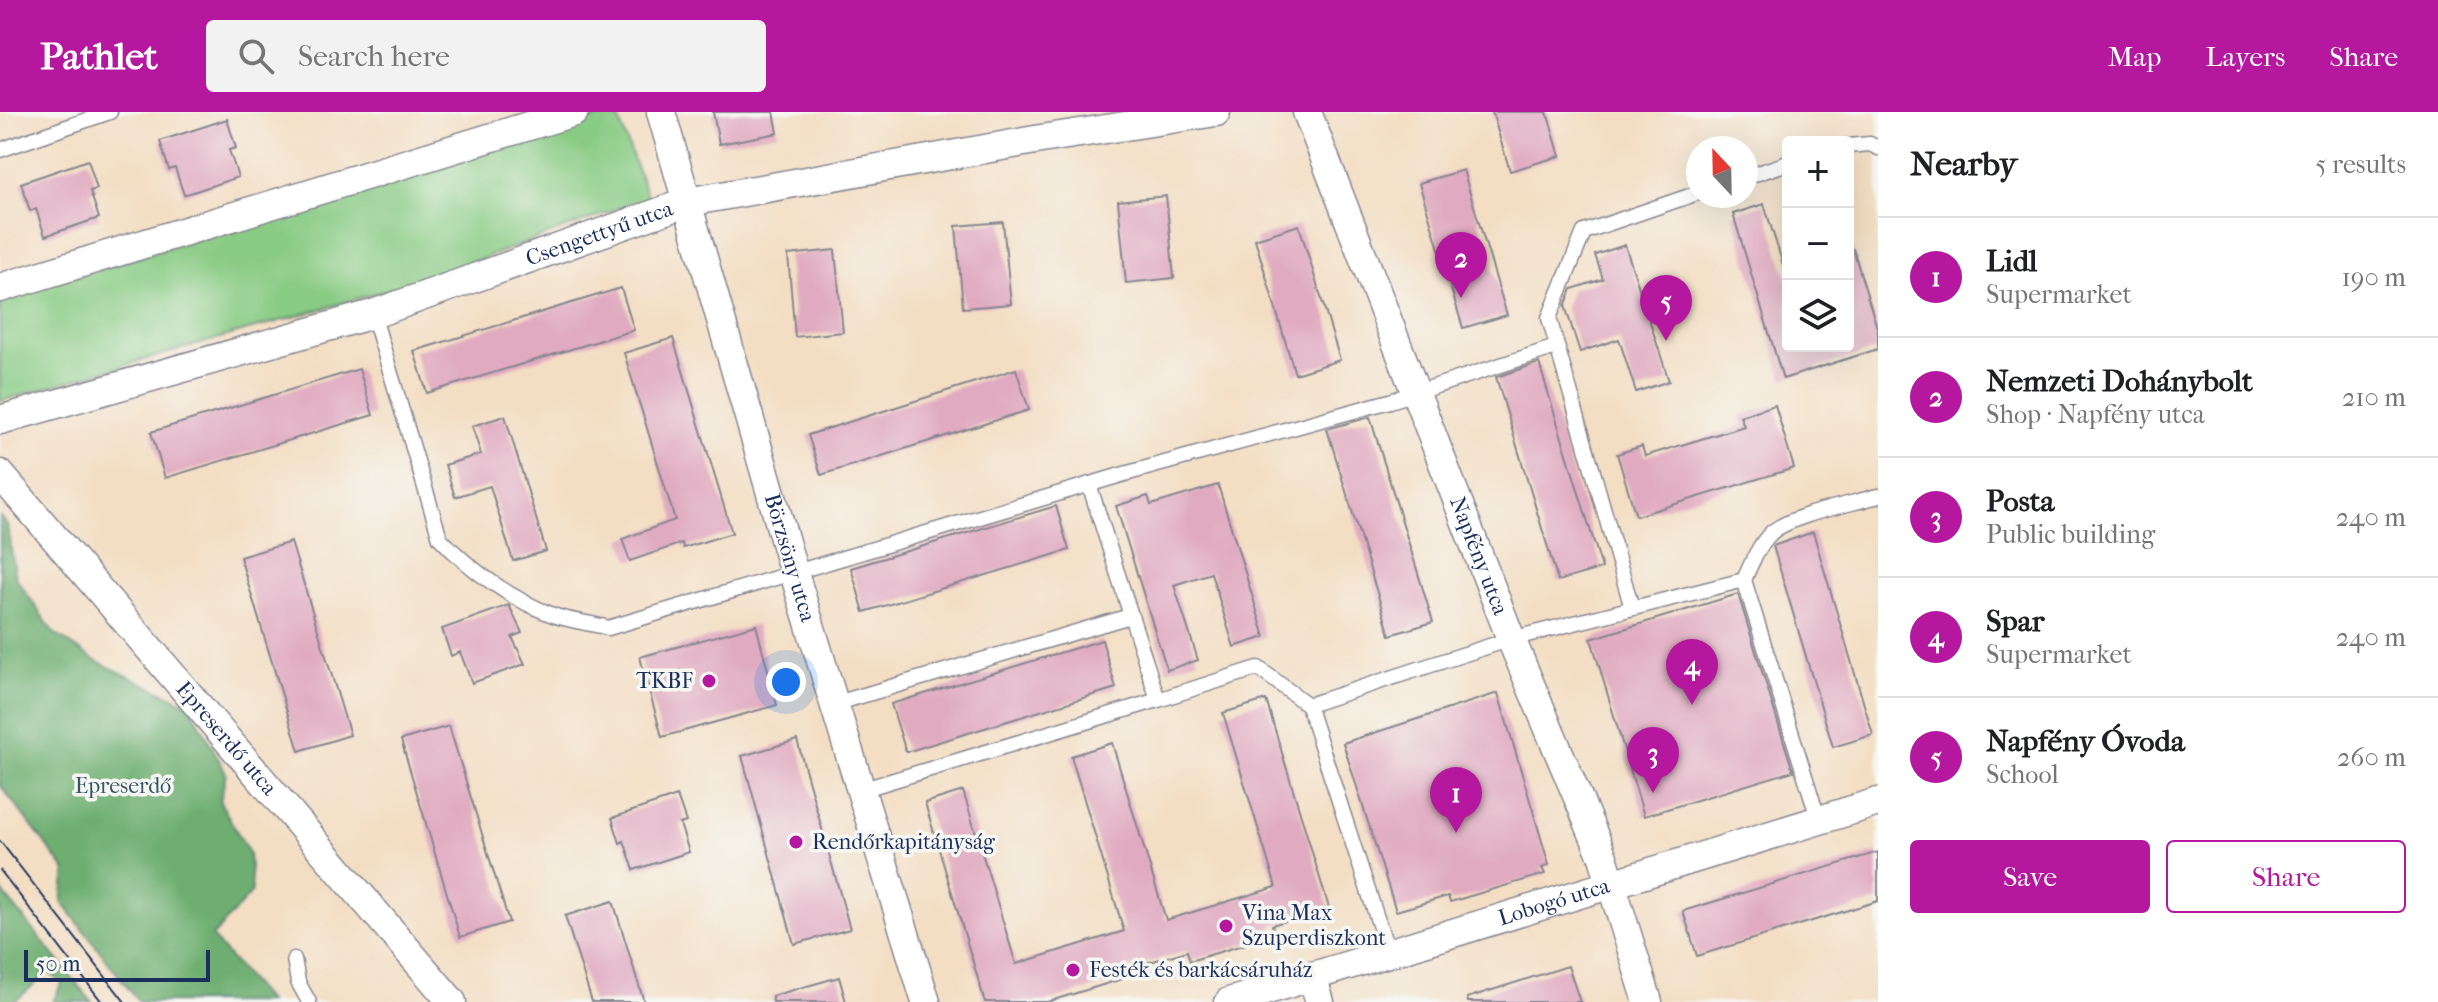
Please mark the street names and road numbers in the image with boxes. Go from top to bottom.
street label: Csengettyű utca [522,195,677,272]
street label: Börzsöny utca [759,491,821,626]
street label: Napfény utca [1444,493,1514,619]
street label: Epreserdő utca [170,676,283,801]
street label: Lobogó utca [1495,872,1613,931]

